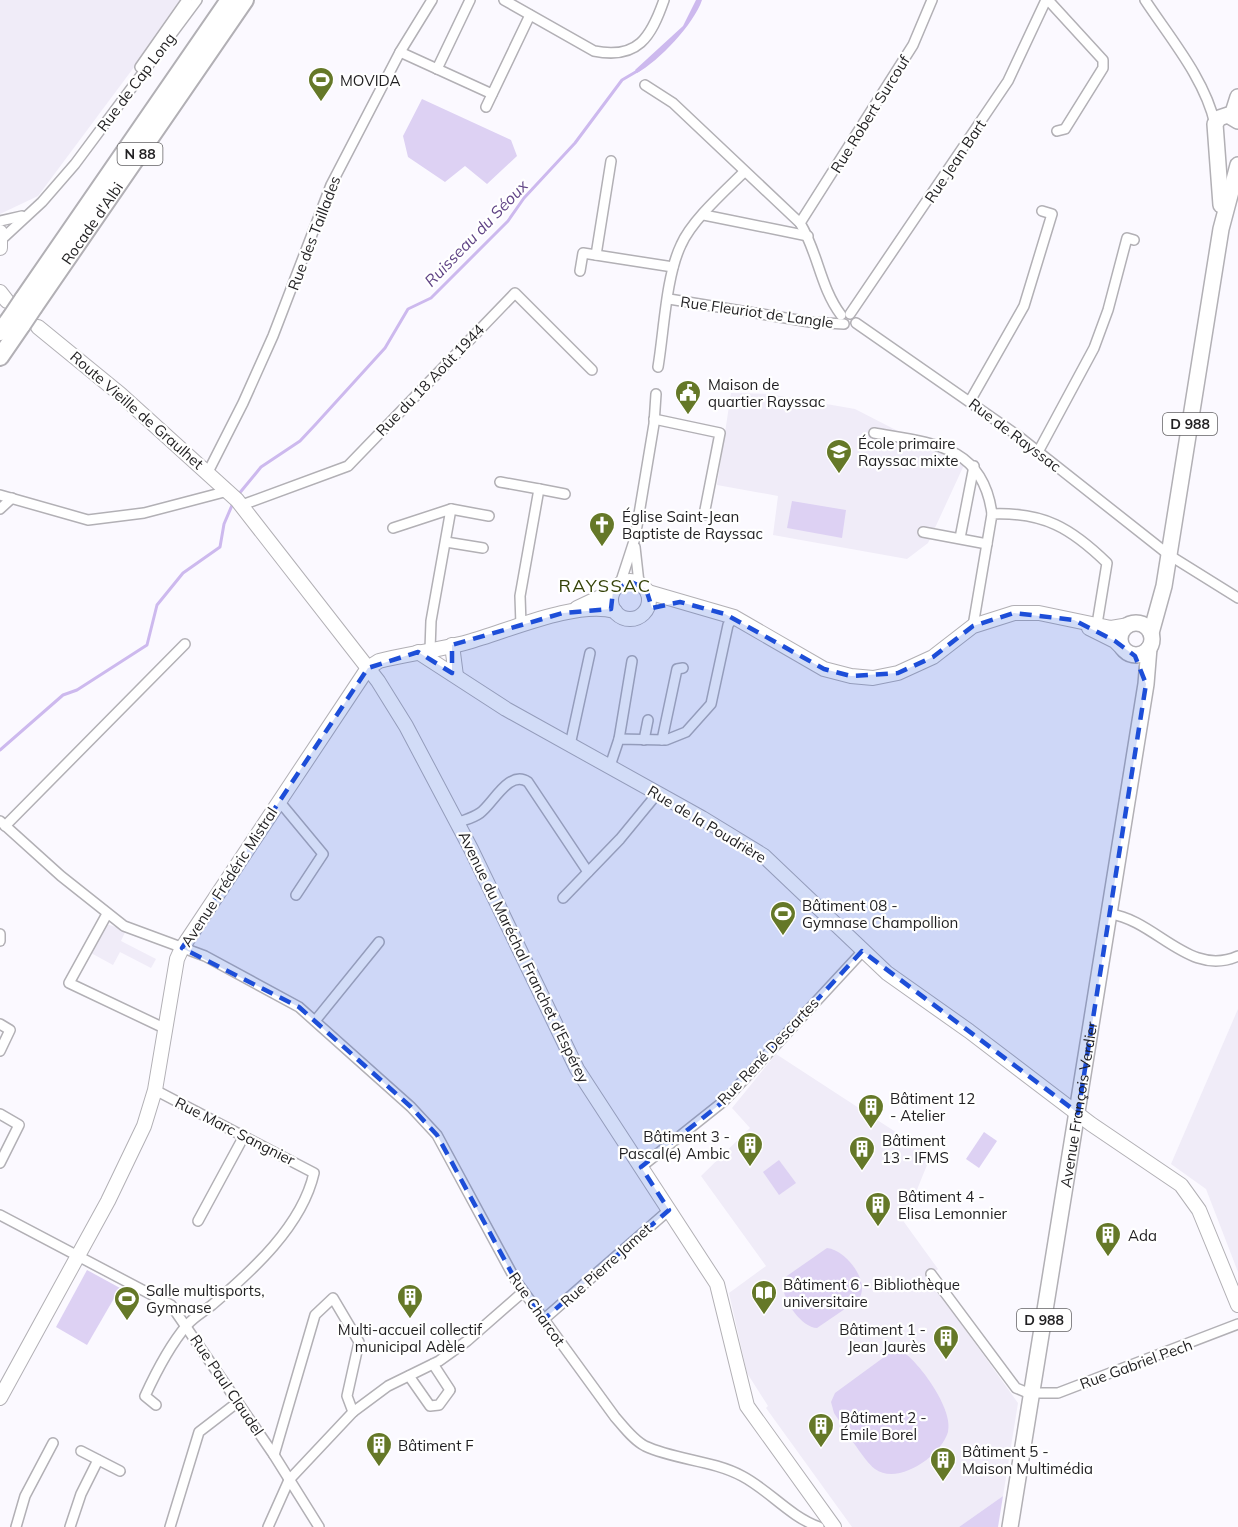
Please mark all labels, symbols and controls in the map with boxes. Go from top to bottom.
street label: Rue de Cap Long [93,29,179,135]
street label: Rue Robert Surcouf [826,51,914,176]
sports icon: MOVIDA [306,65,336,103]
place label: MOVIDA [340,71,401,90]
street label: Rue Jean Bart [920,116,990,206]
road number: N 88 [118,143,162,165]
street label: Rue des Taillades [283,173,345,293]
water label: Ruisseau du Séoux [420,175,532,290]
street label: Rocade d'Albi [57,178,127,268]
street label: Rue Fleuriot de Langle [679,292,835,332]
street label: Rue du 18 Août 1944 [372,320,488,440]
street label: Route Vieille de Graulhet [66,347,208,473]
place label: Maison de quartier Rayssac [708,375,825,411]
public building icon: Maison de quartier Rayssac [673,378,703,416]
street label: Rue de Rayssac [965,394,1065,476]
road number: D 988 [1163,413,1217,435]
place label: École primaire Rayssac mixte [858,434,958,470]
school or university icon: École primaire Rayssac mixte [824,437,854,475]
place label: Église Saint-Jean Baptiste de Rayssac [622,507,763,543]
church icon: Église Saint-Jean Baptiste de Rayssac [587,510,617,548]
district label: RAYSSAC [558,574,652,597]
street label: Rue de la Poudrière [644,781,770,867]
street label: Avenue Frédéric Mistral [177,804,281,950]
street label: Avenue du Maréchal Franchet d'Espérey [455,828,593,1086]
place label: Bâtiment 08 - Gymnase Champollion [802,896,958,932]
sports icon: Bâtiment 08 - Gymnase Champollion [768,899,798,937]
street label: Rue René Descartes [713,993,823,1109]
street label: Avenue François Verdier [1055,1020,1101,1189]
place label: Bâtiment 12 - Atelier [890,1089,975,1125]
building icon: Bâtiment 12 - Atelier [856,1092,886,1130]
street label: Rue Marc Sangnier [172,1093,299,1170]
place label: Bâtiment 3 - Pascal(e) Ambic [619,1127,730,1163]
building icon: Bâtiment 3 - Pascal(e) Ambic [735,1130,765,1168]
place label: Bâtiment 13 - IFMS [882,1131,949,1167]
building icon: Bâtiment 13 - IFMS [847,1134,877,1172]
place label: Bâtiment 4 - Elisa Lemonnier [898,1187,1008,1223]
building icon: Bâtiment 4 - Elisa Lemonnier [863,1190,893,1228]
street label: Rue Pierre Jamet [557,1219,655,1311]
building icon: Ada [1093,1220,1123,1258]
place label: Ada [1128,1226,1157,1245]
street label: Rue Charcot [505,1269,569,1349]
place label: Bâtiment 6 - Bibliothèque universitaire [783,1275,960,1311]
library icon: Bâtiment 6 - Bibliothèque universitaire [749,1278,779,1316]
place label: Salle multisports, Gymnase [146,1281,265,1317]
building icon: Multi-accueil collectif municipal Adèle [395,1282,425,1320]
sports icon: Salle multisports, Gymnase [112,1284,142,1322]
road number: D 988 [1017,1309,1071,1331]
place label: Multi-accueil collectif municipal Adèle [338,1320,483,1356]
place label: Bâtiment 1 - Jean Jaurès [839,1320,926,1356]
building icon: Bâtiment 1 - Jean Jaurès [931,1323,961,1361]
street label: Rue Paul Claudel [186,1331,268,1439]
street label: Rue Gabriel Pech [1077,1335,1195,1393]
place label: Bâtiment 2 - Émile Borel [840,1408,927,1444]
building icon: Bâtiment 2 - Émile Borel [806,1411,836,1449]
building icon: Bâtiment F [364,1430,394,1468]
place label: Bâtiment F [398,1436,474,1455]
place label: Bâtiment 5 - Maison Multimédia [962,1442,1093,1478]
building icon: Bâtiment 5 - Maison Multimédia [928,1445,958,1483]

